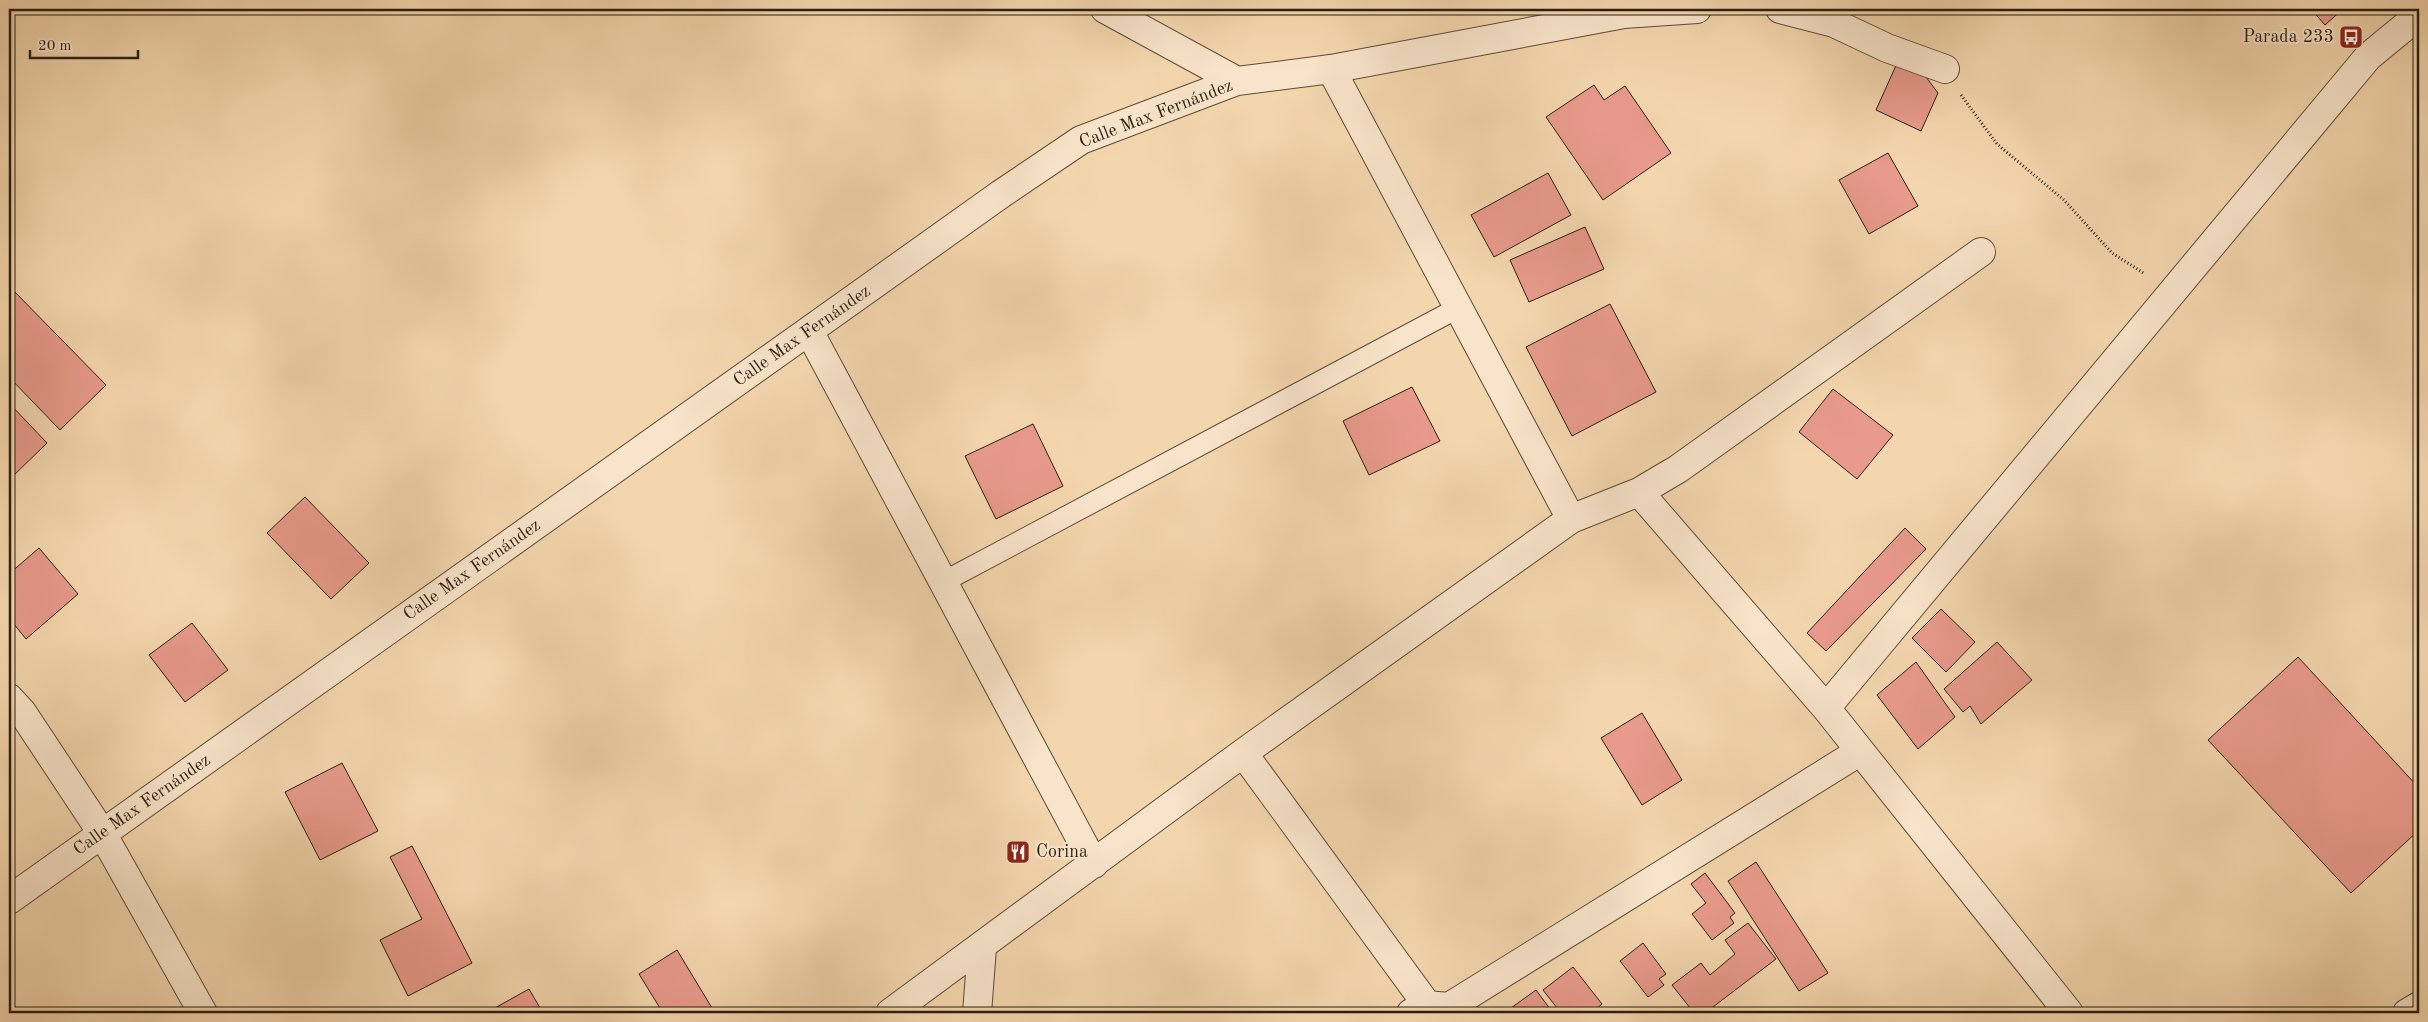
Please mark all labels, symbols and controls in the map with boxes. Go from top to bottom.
bus stop icon: Parada 233 [2338,24,2364,50]
scale bar [30,28,138,60]
place label: Parada 233 [2243,28,2334,46]
text: 20 m [38,39,72,54]
street label: Calle Max Fernández [1077,76,1235,152]
street label: Calle Max Fernández [730,282,874,390]
street label: Calle Max Fernández [400,516,544,624]
street label: Calle Max Fernández [70,751,214,859]
restaurant icon: Corina [1005,839,1031,865]
place label: Corina [1036,843,1088,861]

